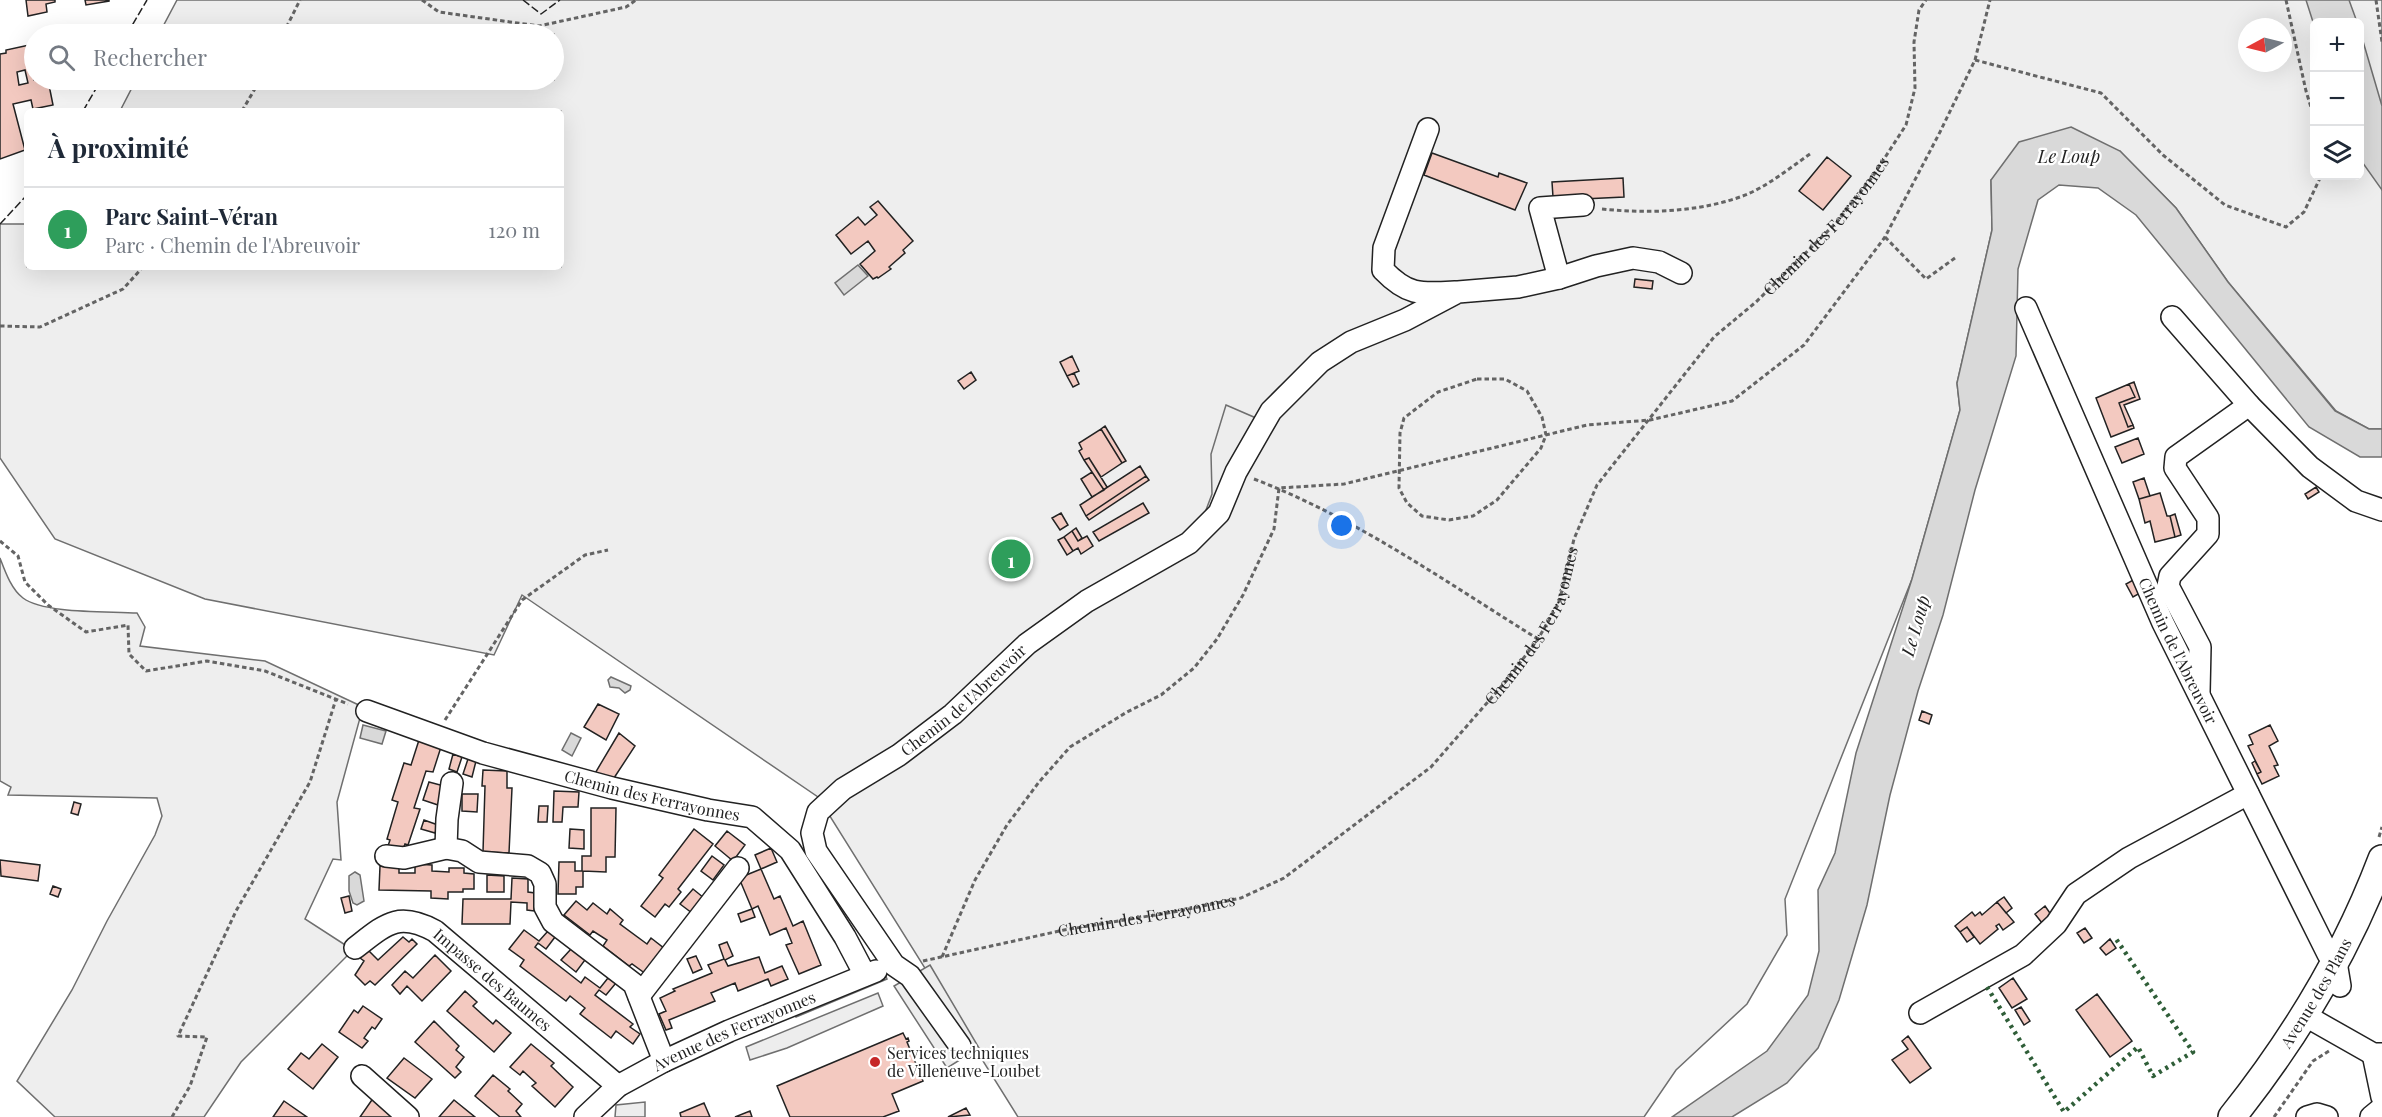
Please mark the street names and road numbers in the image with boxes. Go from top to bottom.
street label: Chemin des Ferrayonnes [1758,152,1893,299]
street label: Chemin des Ferrayonnes [1479,545,1582,709]
street label: Chemin de l'Abreuvoir [2134,574,2223,727]
street label: Chemin de l'Abreuvoir [896,639,1030,760]
street label: Chemin des Ferrayonnes [562,765,742,825]
street label: Chemin des Ferrayonnes [1056,889,1237,941]
street label: Impasse des Baumes [429,923,556,1035]
street label: Avenue des Plans [2275,934,2356,1052]
street label: Avenue des Ferrayonnes [648,986,818,1076]

